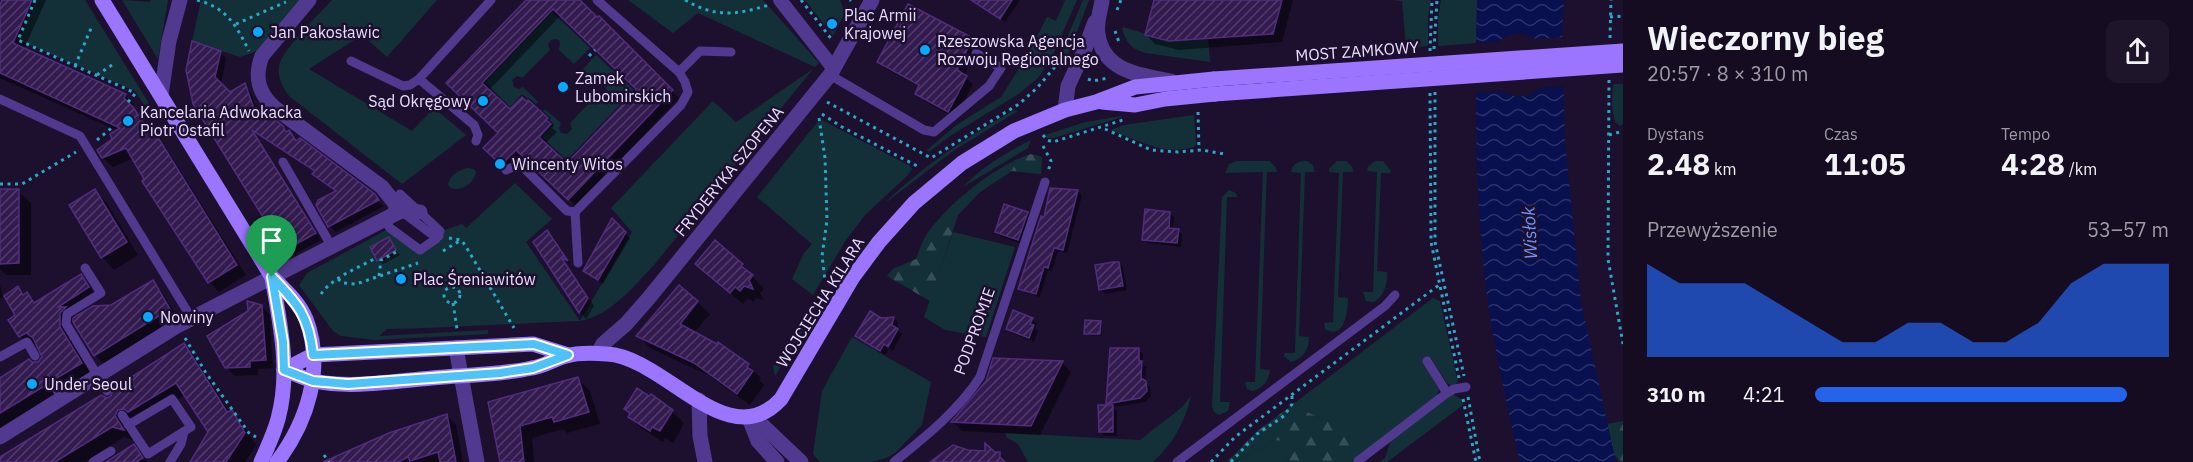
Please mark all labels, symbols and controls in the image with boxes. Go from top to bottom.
place label: Plac Armii Krajowej [844,5,917,43]
text: Wieczorny bieg [1647,16,1884,59]
marker: Plac Armii Krajowej [825,17,839,31]
button: share [2106,20,2169,83]
place label: Jan Pakosławic [270,22,380,42]
marker: Jan Pakosławic [251,25,265,39]
place label: Rzeszowska Agencja Rozwoju Regionalnego [937,31,1099,69]
street label: MOST ZAMKOWY [1295,37,1420,65]
marker: Rzeszowska Agencja Rozwoju Regionalnego [918,43,932,57]
text: 20:57 · 8 × 310 m [1647,60,1808,87]
place label: Zamek Lubomirskich [575,68,671,106]
marker: Zamek Lubomirskich [556,80,570,94]
place label: Sąd Okręgowy [368,91,471,111]
marker: Sąd Okręgowy [476,94,490,108]
place label: Kancelaria Adwokacka Piotr Ostafil [140,102,302,140]
street label: FRYDERYKA SZOPENA [670,102,788,240]
marker: Kancelaria Adwokacka Piotr Ostafil [121,114,135,128]
text: Dystans [1647,124,1704,144]
text: Czas [1824,124,1858,144]
text: Tempo [2001,124,2050,144]
text: 2.48 [1647,144,1710,183]
text: 11:05 [1824,144,1906,183]
text: 4:28 [2001,144,2065,183]
place label: Wincenty Witos [512,154,623,174]
marker: Wincenty Witos [493,157,507,171]
text: km [1710,159,1737,179]
text: /km [2065,159,2097,179]
water label: Wisłok [1517,205,1542,260]
pin [246,215,297,277]
text: Przewyższenie [1647,216,1778,243]
text: 53–57 m [2087,216,2169,243]
icon: arrive [255,224,288,257]
street label: WOJCIECHA KILARA [772,233,868,371]
place label: Plac Śreniawitów [413,268,536,289]
marker: Plac Śreniawitów [394,272,408,286]
street label: PODPROMIE [949,285,999,377]
place label: Nowiny [160,307,213,327]
marker: Nowiny [141,310,155,324]
place label: Under Seoul [44,374,132,394]
marker: Under Seoul [25,377,39,391]
text: 310 m [1647,381,1706,408]
text: 4:21 [1743,381,1785,408]

